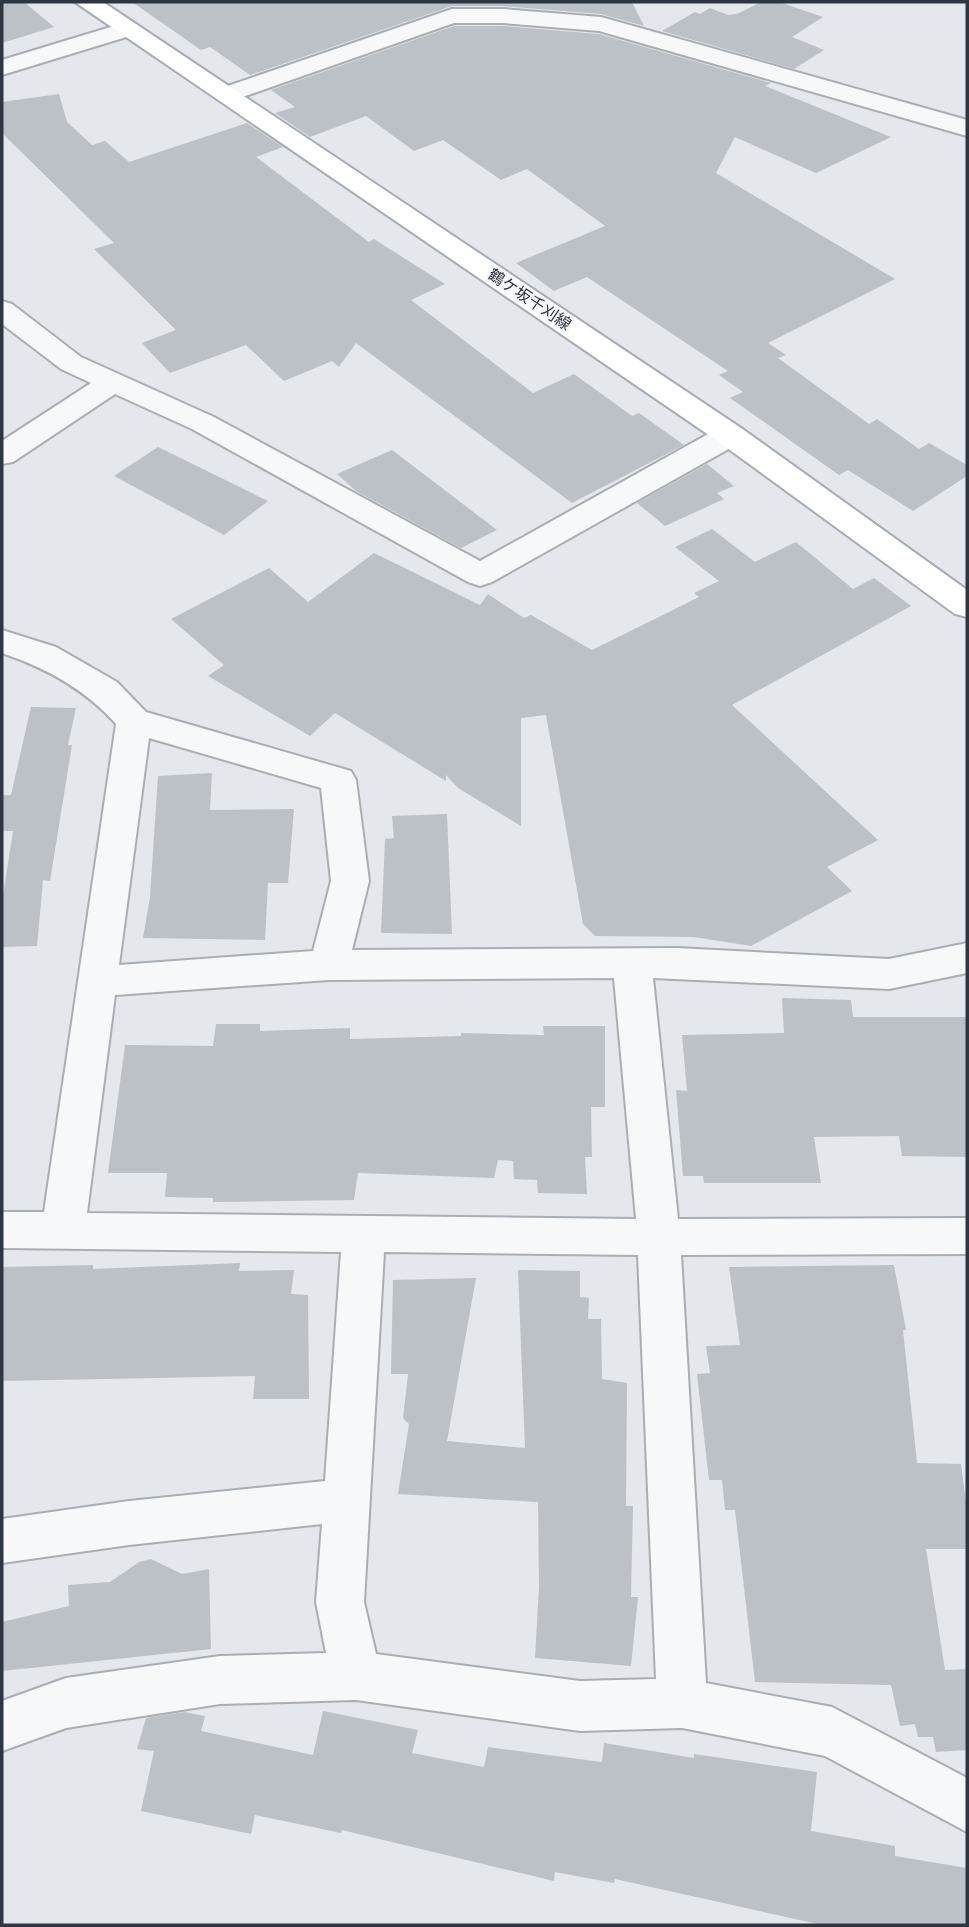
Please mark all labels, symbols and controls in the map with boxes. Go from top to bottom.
street label: 鶴ケ坂千刈線 [485,265,575,334]

